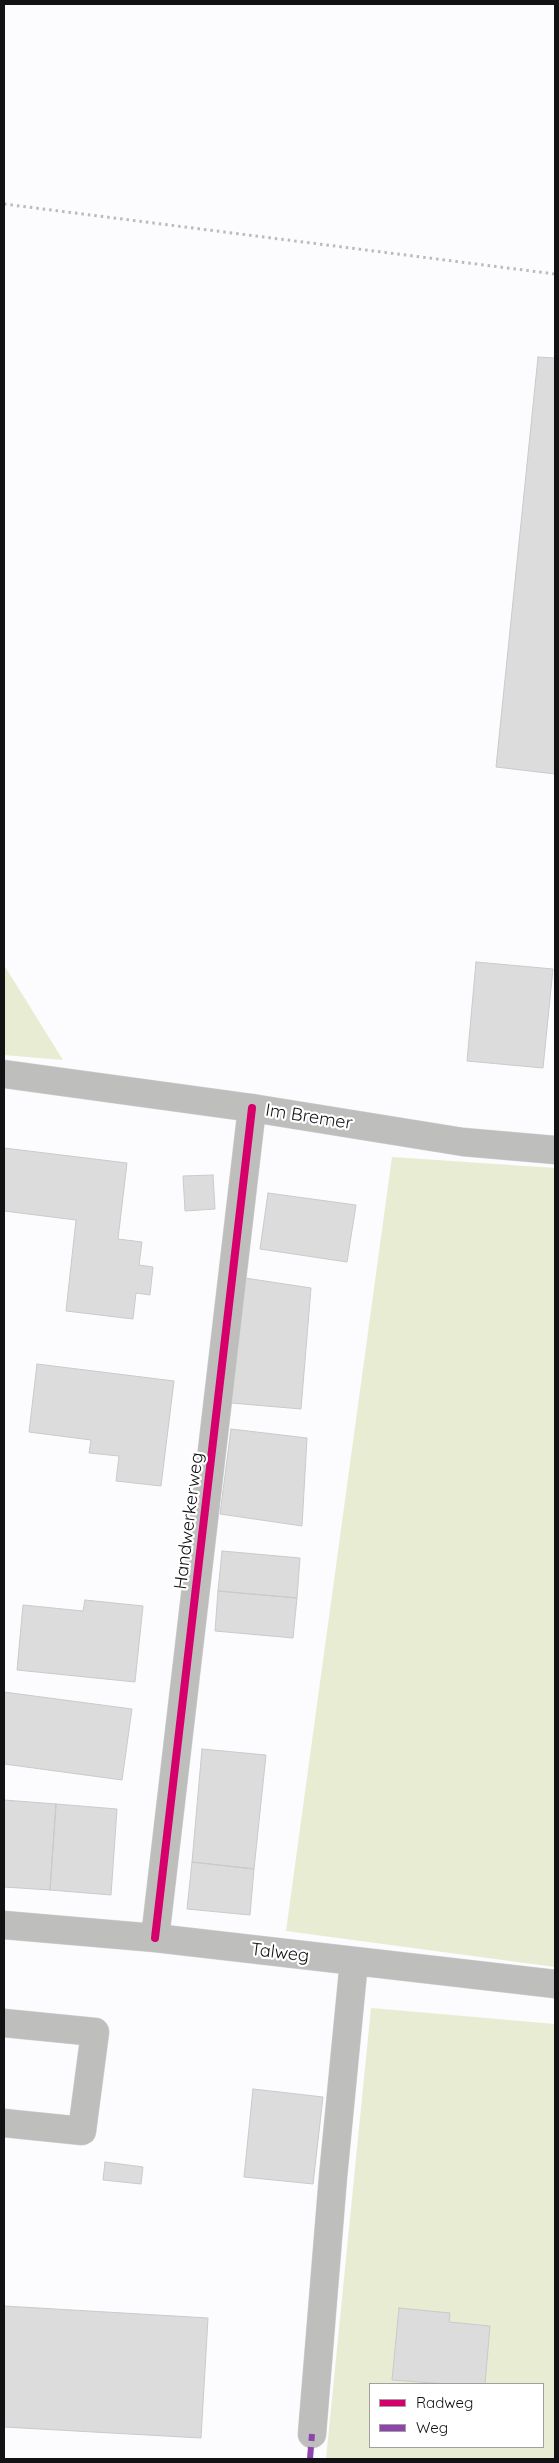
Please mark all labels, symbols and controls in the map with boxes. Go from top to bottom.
street label: Im Bremer [264,1099,354,1135]
street label: Handwerkerweg [170,1451,208,1591]
street label: Talweg [250,1939,310,1967]
legend [369,2383,544,2448]
text: Radweg [416,2393,473,2412]
text: Weg [416,2418,448,2437]

